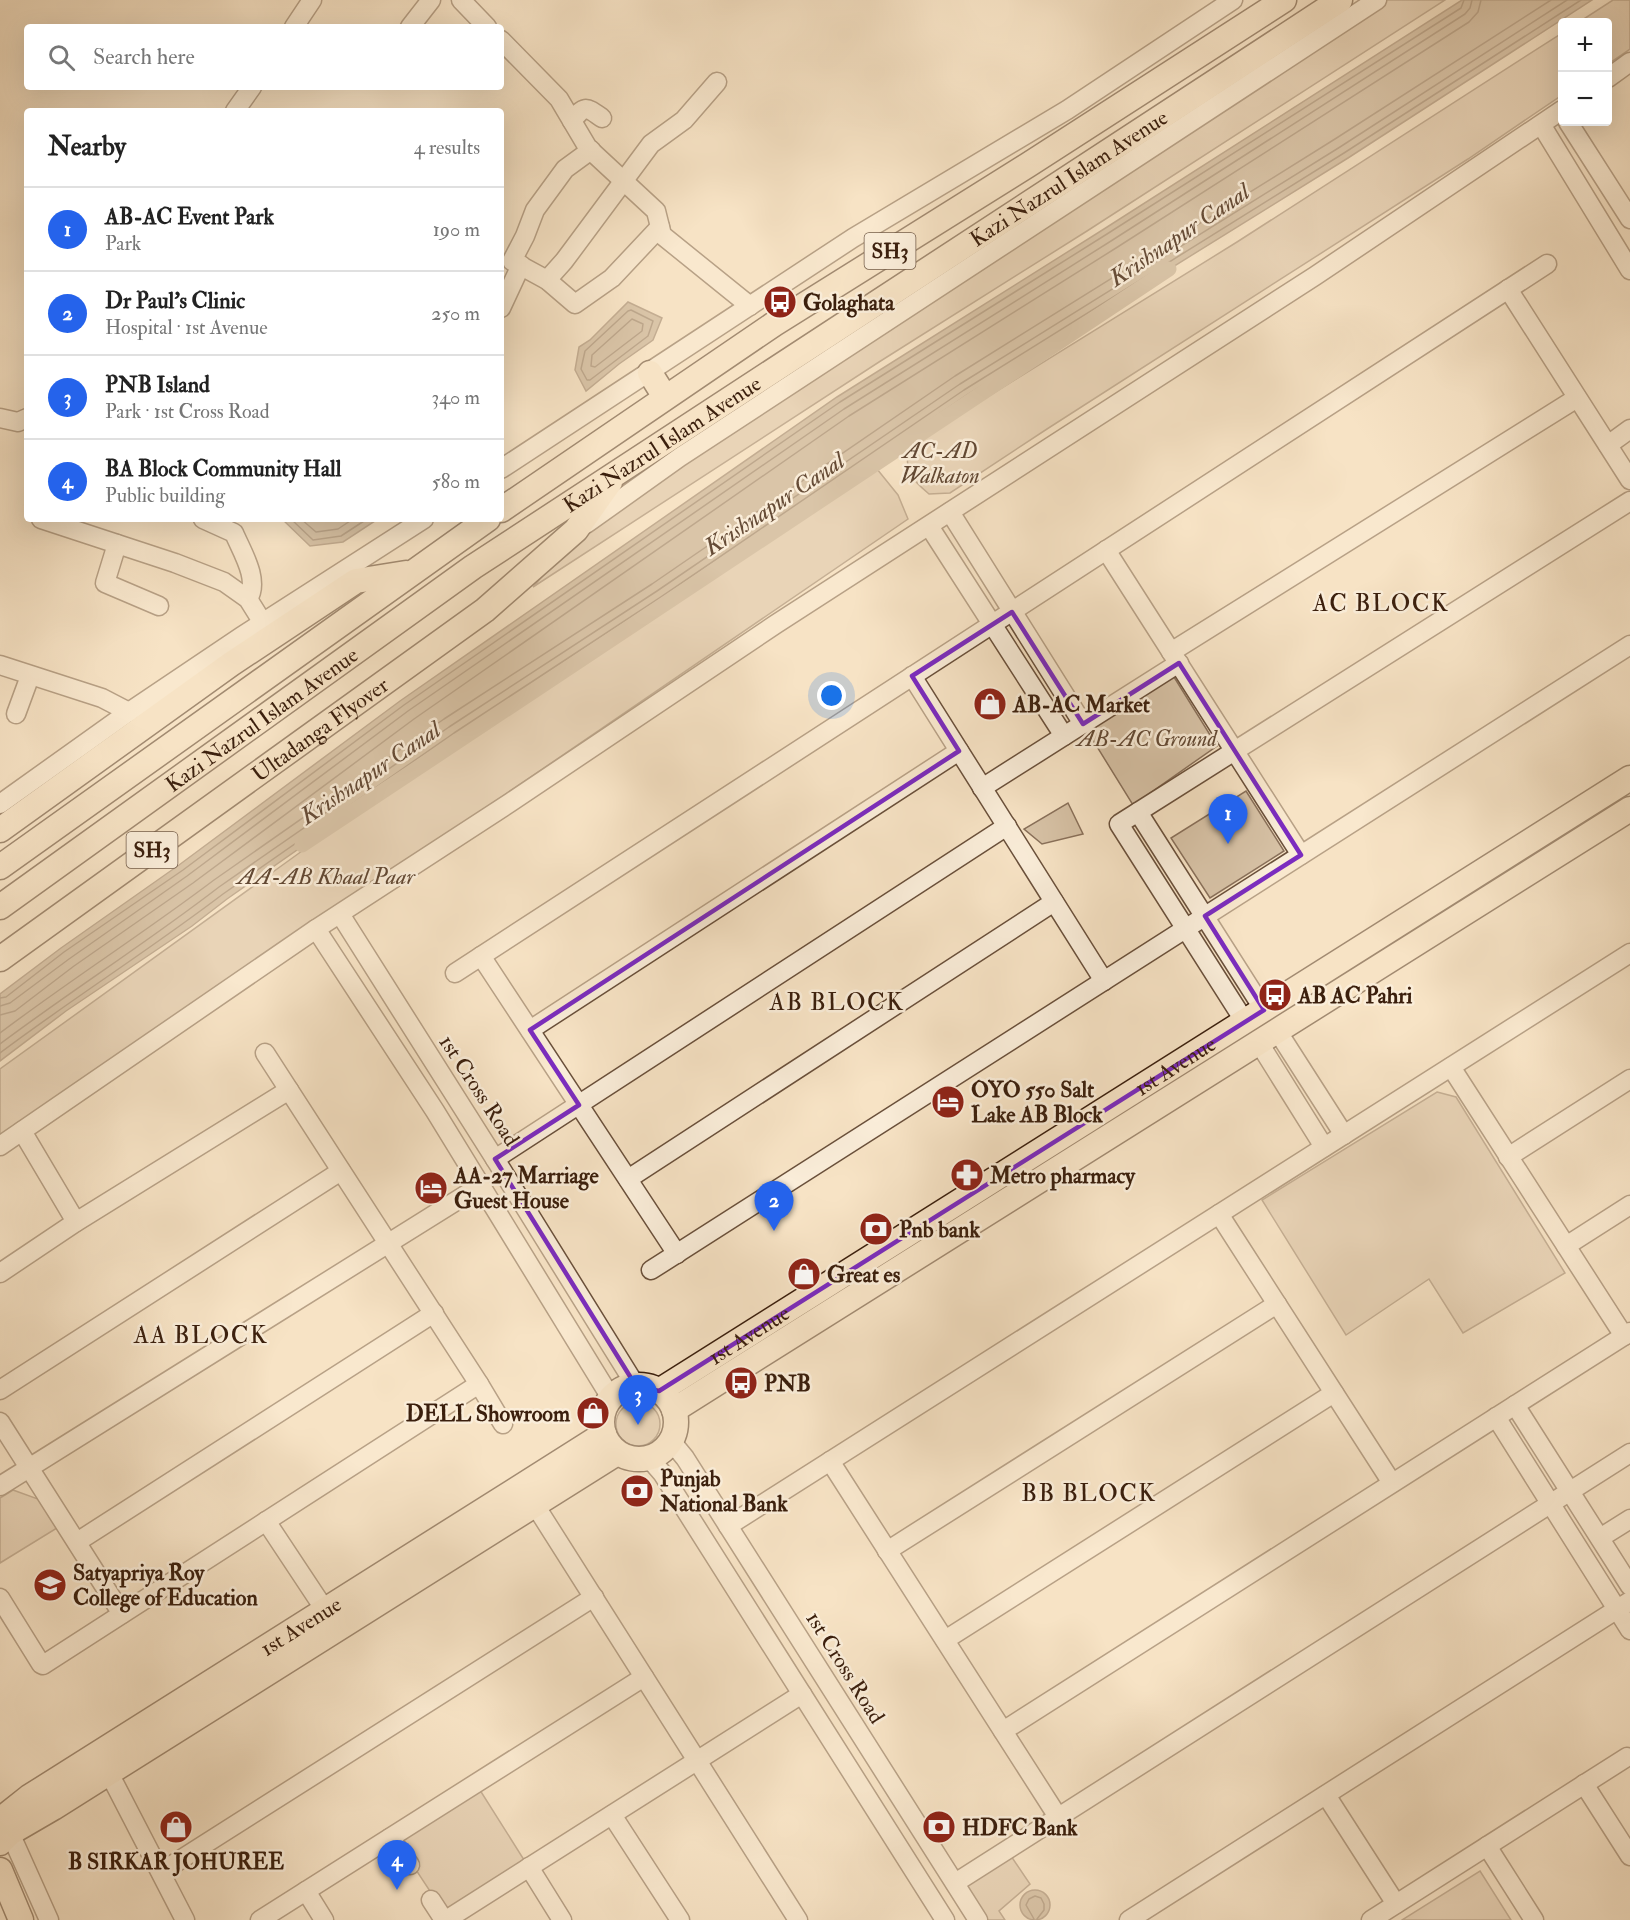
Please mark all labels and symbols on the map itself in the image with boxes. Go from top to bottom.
street label: Kazi Nazrul Islam Avenue [965,104,1173,253]
water label: Krishnapur Canal [1102,176,1258,295]
road number: SH3 [864,233,916,269]
bus stop icon: Golaghata [762,284,798,320]
place label: Golaghata [803,289,895,318]
street label: Kazi Nazrul Islam Avenue [558,370,767,519]
park label: AC-AD Walkaton [900,437,980,490]
water label: Krishnapur Canal [697,445,853,564]
district label: AC BLOCK [1312,588,1449,619]
street label: Kazi Nazrul Islam Avenue [160,641,364,799]
street label: Ultadanga Flyover [247,671,395,788]
your location [817,681,846,710]
shop icon: AB-AC Market [972,686,1008,722]
place label: AB-AC Market [1012,691,1151,719]
water label: Krishnapur Canal [293,714,449,833]
park label: AB-AC Ground [1075,725,1218,753]
pin: 1 [1208,794,1248,844]
road number: SH3 [126,832,178,868]
park label: AA-AB Khaal Paar [235,863,416,891]
bus stop icon: AB AC Pahri [1257,977,1293,1013]
place label: AB AC Pahri [1297,982,1413,1010]
district label: AB BLOCK [769,987,904,1018]
street label: 1st Cross Road [433,1029,526,1152]
street label: 1st Avenue [1129,1030,1221,1102]
place label: OYO 550 Salt Lake AB Block [971,1076,1103,1129]
hotel icon: OYO 550 Salt Lake AB Block [930,1084,966,1120]
pharmacy icon: Metro pharmacy [949,1157,985,1193]
place label: AA-27 Marriage Guest House [453,1162,599,1215]
place label: Metro pharmacy [989,1162,1136,1191]
hotel icon: AA-27 Marriage Guest House [413,1170,449,1206]
pin: 2 [754,1182,794,1231]
bank icon: Pnb bank [858,1211,894,1247]
place label: Pnb bank [899,1216,980,1244]
shop icon: Great es [786,1256,822,1292]
place label: Great es [827,1261,901,1289]
street label: 1st Avenue [703,1299,795,1371]
district label: AA BLOCK [133,1320,268,1351]
bus stop icon: PNB [723,1365,759,1401]
place label: PNB [764,1370,811,1398]
pin: 3 [618,1376,658,1425]
shop icon: DELL Showroom [575,1395,611,1431]
place label: DELL Showroom [406,1400,571,1428]
place label: Punjab National Bank [659,1465,788,1518]
bank icon: Punjab National Bank [619,1473,655,1509]
district label: BB BLOCK [1021,1478,1157,1509]
place label: Satyapriya Roy College of Education [73,1559,258,1613]
school or university icon: Satyapriya Roy College of Education [32,1567,68,1603]
street label: 1st Avenue [255,1590,347,1663]
street label: 1st Cross Road [800,1606,891,1729]
shop icon: B SIRKAR JOHUREE [158,1809,194,1845]
bank icon: HDFC Bank [921,1809,957,1845]
place label: HDFC Bank [962,1814,1078,1842]
pin: 4 [378,1840,416,1890]
place label: B SIRKAR JOHUREE [68,1848,284,1877]

